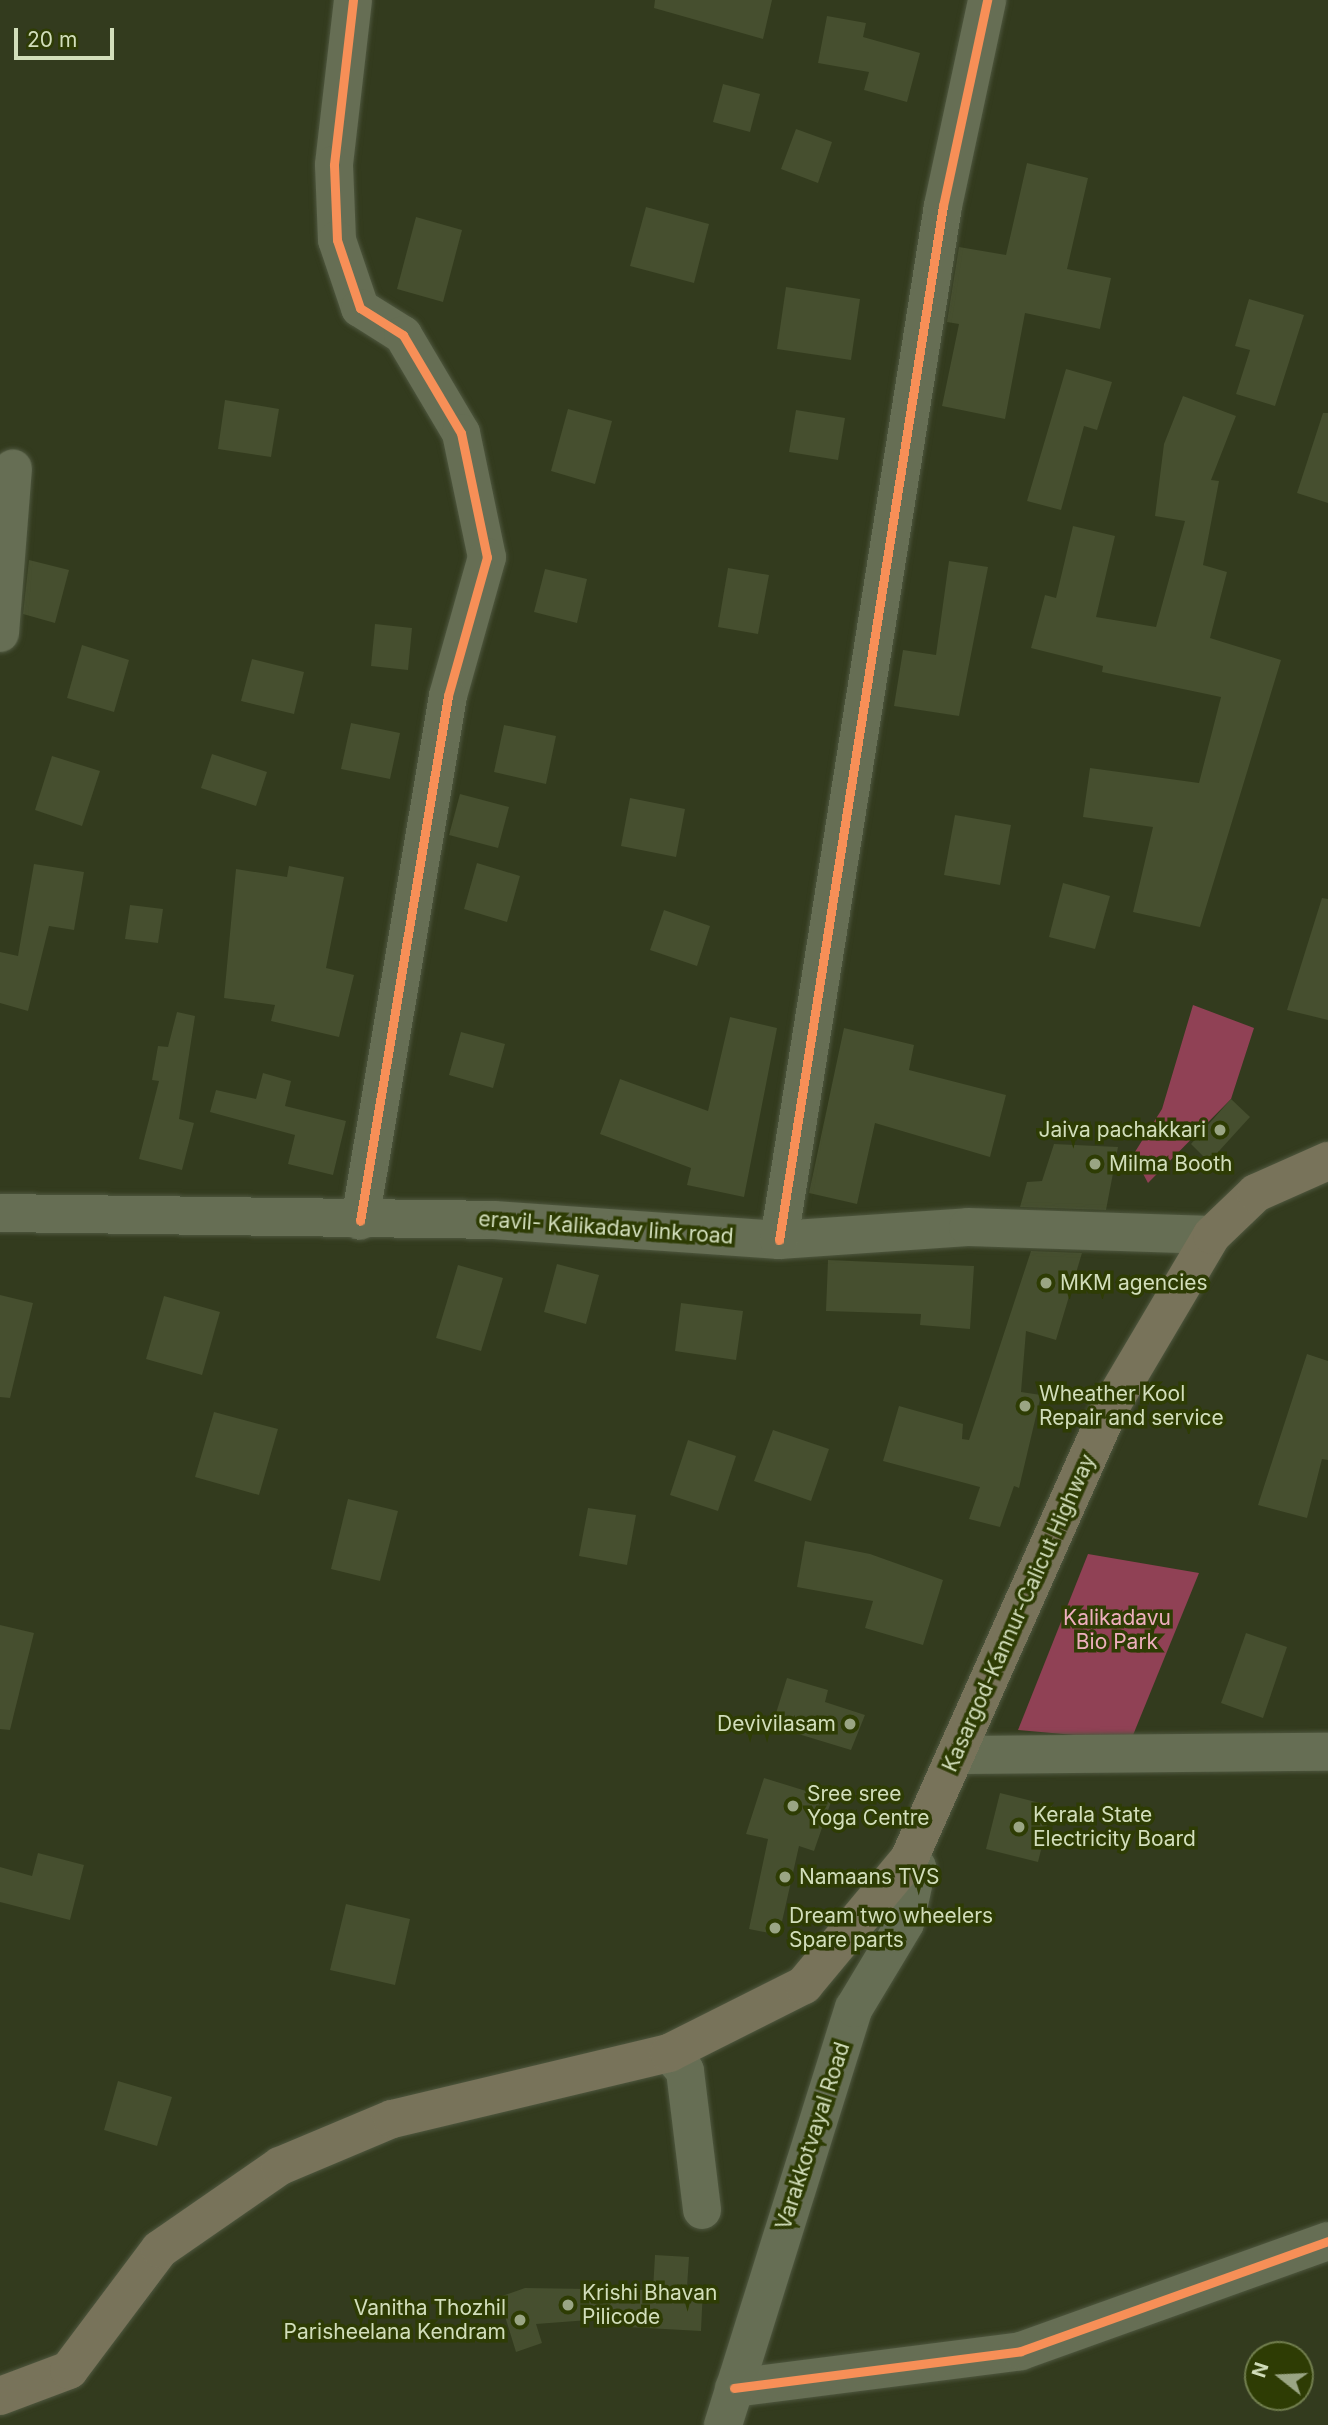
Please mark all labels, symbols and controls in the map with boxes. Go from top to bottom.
scale bar [18,14,117,58]
text: 20 m [27,27,77,52]
place label: Jaiva pachakkari [1039,1117,1206,1143]
marker: Jaiva pachakkari [1212,1122,1228,1138]
place label: Milma Booth [1109,1151,1232,1177]
marker: Milma Booth [1087,1156,1103,1172]
street label: eravil- Kalikadav link road [478,1207,734,1249]
place label: MKM agencies [1060,1270,1208,1296]
marker: MKM agencies [1038,1275,1054,1291]
place label: Wheather Kool Repair and service [1039,1381,1224,1431]
marker: Wheather Kool Repair and service [1017,1398,1033,1414]
street label: Kasargod-Kannur-Calicut Highway [937,1450,1101,1776]
park label: Kalikadavu Bio Park [1063,1605,1171,1655]
place label: Devivilasam [717,1711,836,1737]
marker: Devivilasam [842,1716,858,1732]
place label: Sree sree Yoga Centre [807,1781,929,1831]
marker: Sree sree Yoga Centre [785,1798,801,1814]
place label: Kerala State Electricity Board [1033,1802,1196,1852]
marker: Kerala State Electricity Board [1011,1819,1027,1835]
place label: Namaans TVS [799,1864,940,1890]
marker: Namaans TVS [777,1869,793,1885]
place label: Dream two wheelers Spare parts [789,1903,993,1953]
marker: Dream two wheelers Spare parts [767,1920,783,1936]
street label: Varakkotvayal Road [771,2039,855,2233]
place label: Krishi Bhavan Pilicode [582,2280,717,2330]
place label: Vanitha Thozhil Parisheelana Kendram [284,2295,506,2345]
marker: Krishi Bhavan Pilicode [560,2297,576,2313]
marker: Vanitha Thozhil Parisheelana Kendram [512,2312,528,2328]
north arrow [1244,2341,1314,2411]
text: N [1247,2360,1274,2380]

